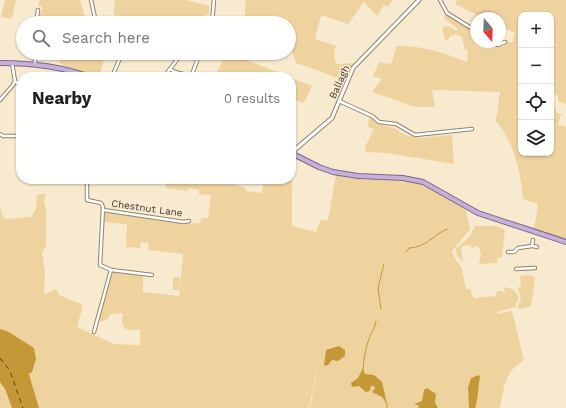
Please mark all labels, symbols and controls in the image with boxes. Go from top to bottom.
north arrow [470,12,506,48]
map controls [518,12,554,156]
button: + [518,12,554,48]
search box [16,16,296,60]
icon: search [30,27,52,49]
text: Search here [62,29,150,47]
button: − [518,48,554,84]
street label: Ballagh [327,64,351,100]
button: locate [518,84,554,120]
text: Nearby [32,88,91,108]
text: 0 results [224,91,280,106]
button: layers [518,120,554,156]
street label: Chestnut Lane [111,198,184,218]

